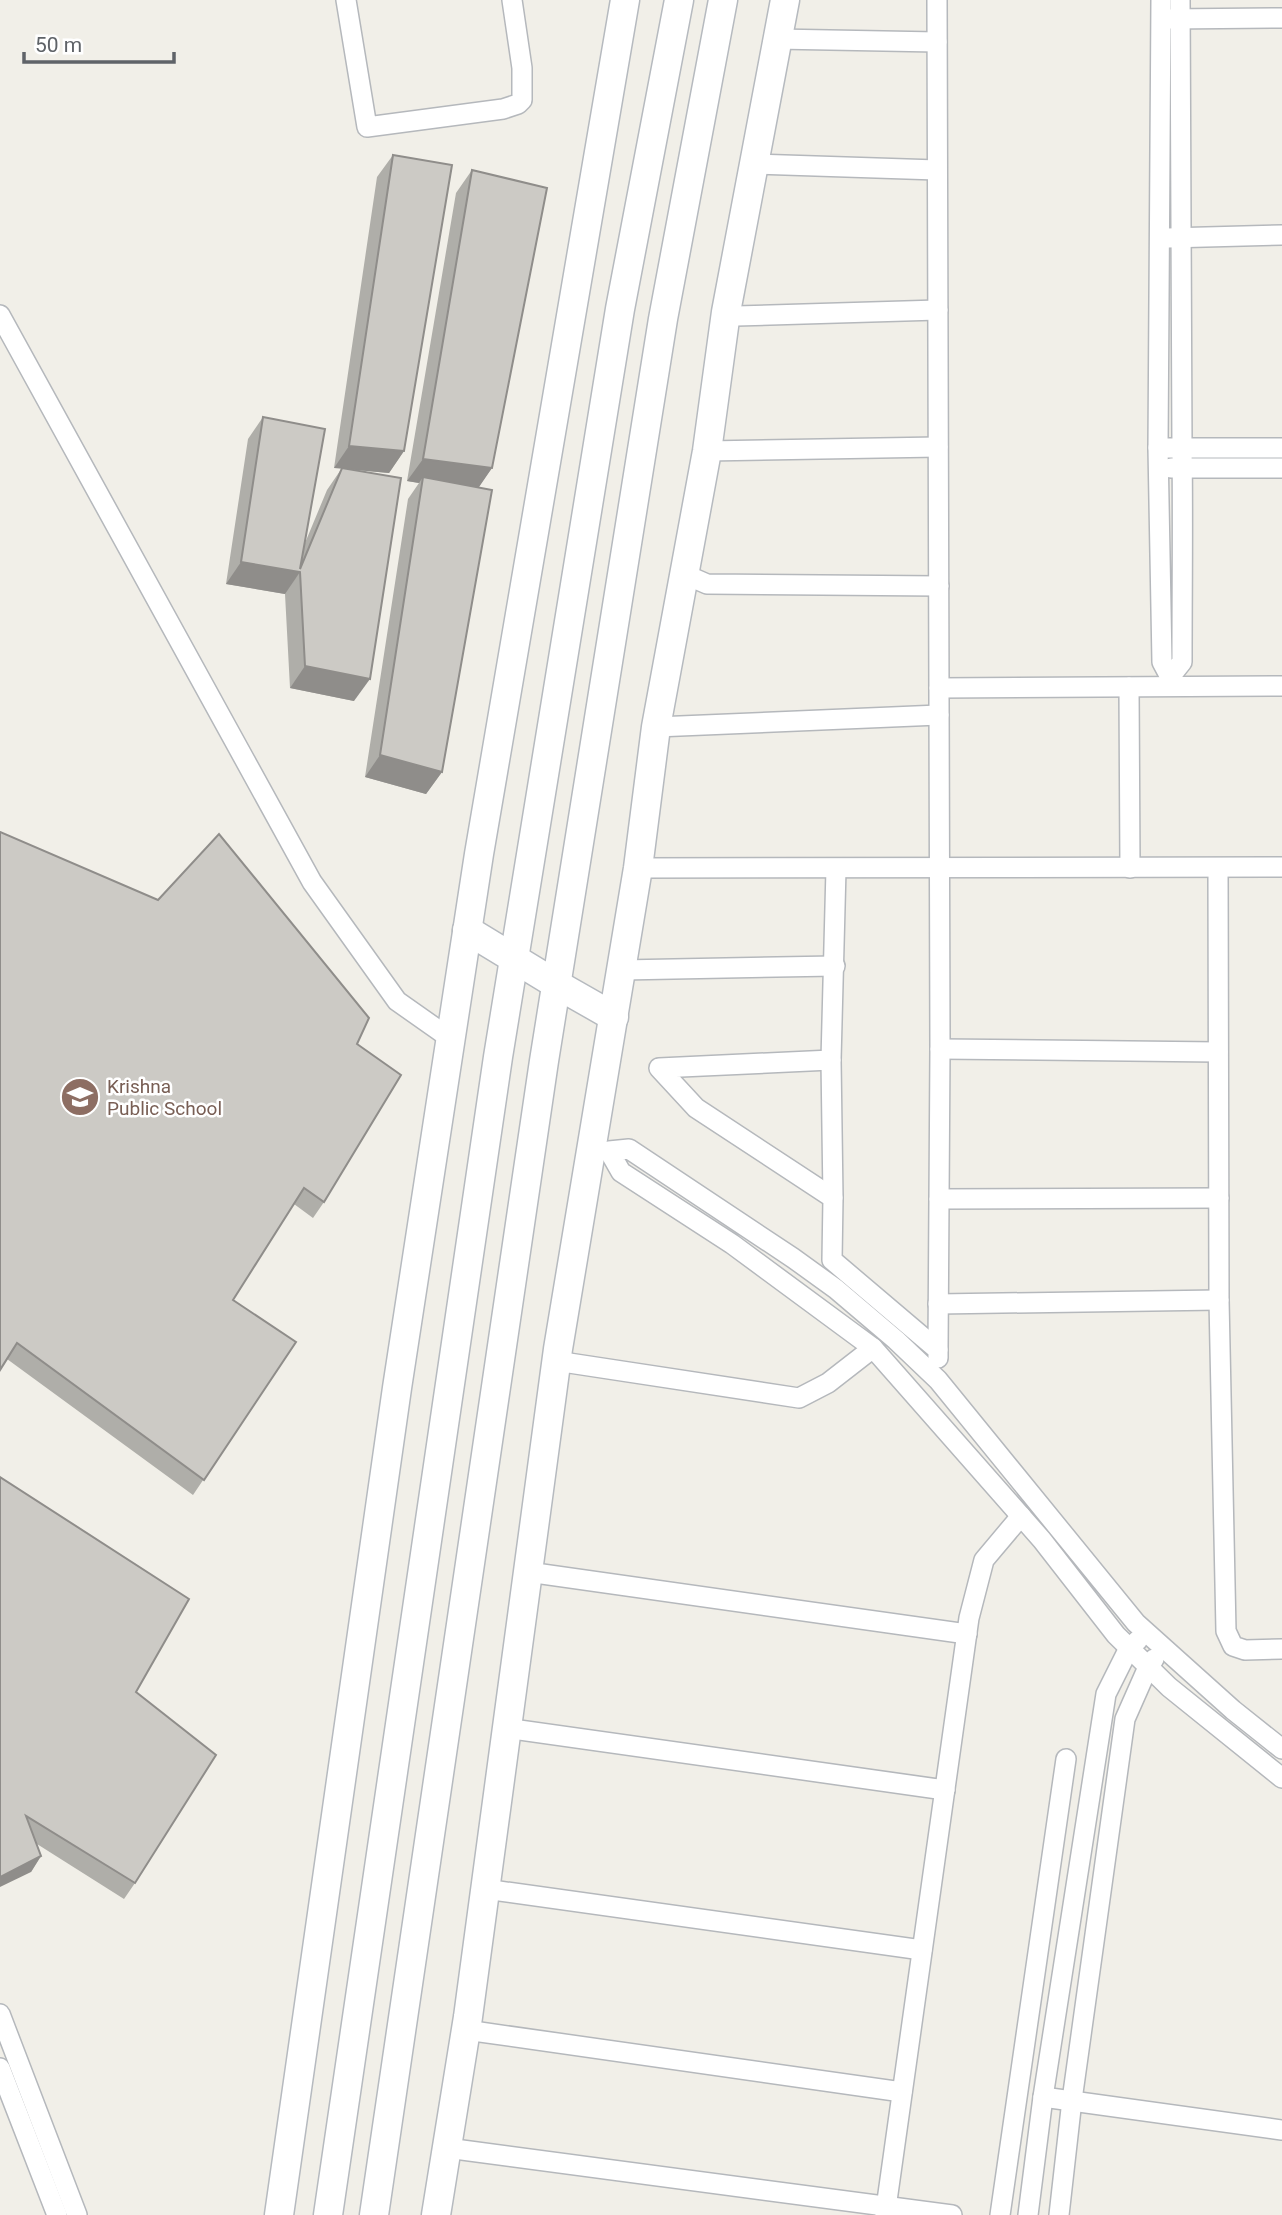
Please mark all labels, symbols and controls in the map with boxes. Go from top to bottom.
scale bar [24,21,175,65]
text: 50 m [35,33,82,57]
place label: Krishna Public School [107,1075,222,1120]
school or university icon: Krishna Public School [59,1076,101,1118]

